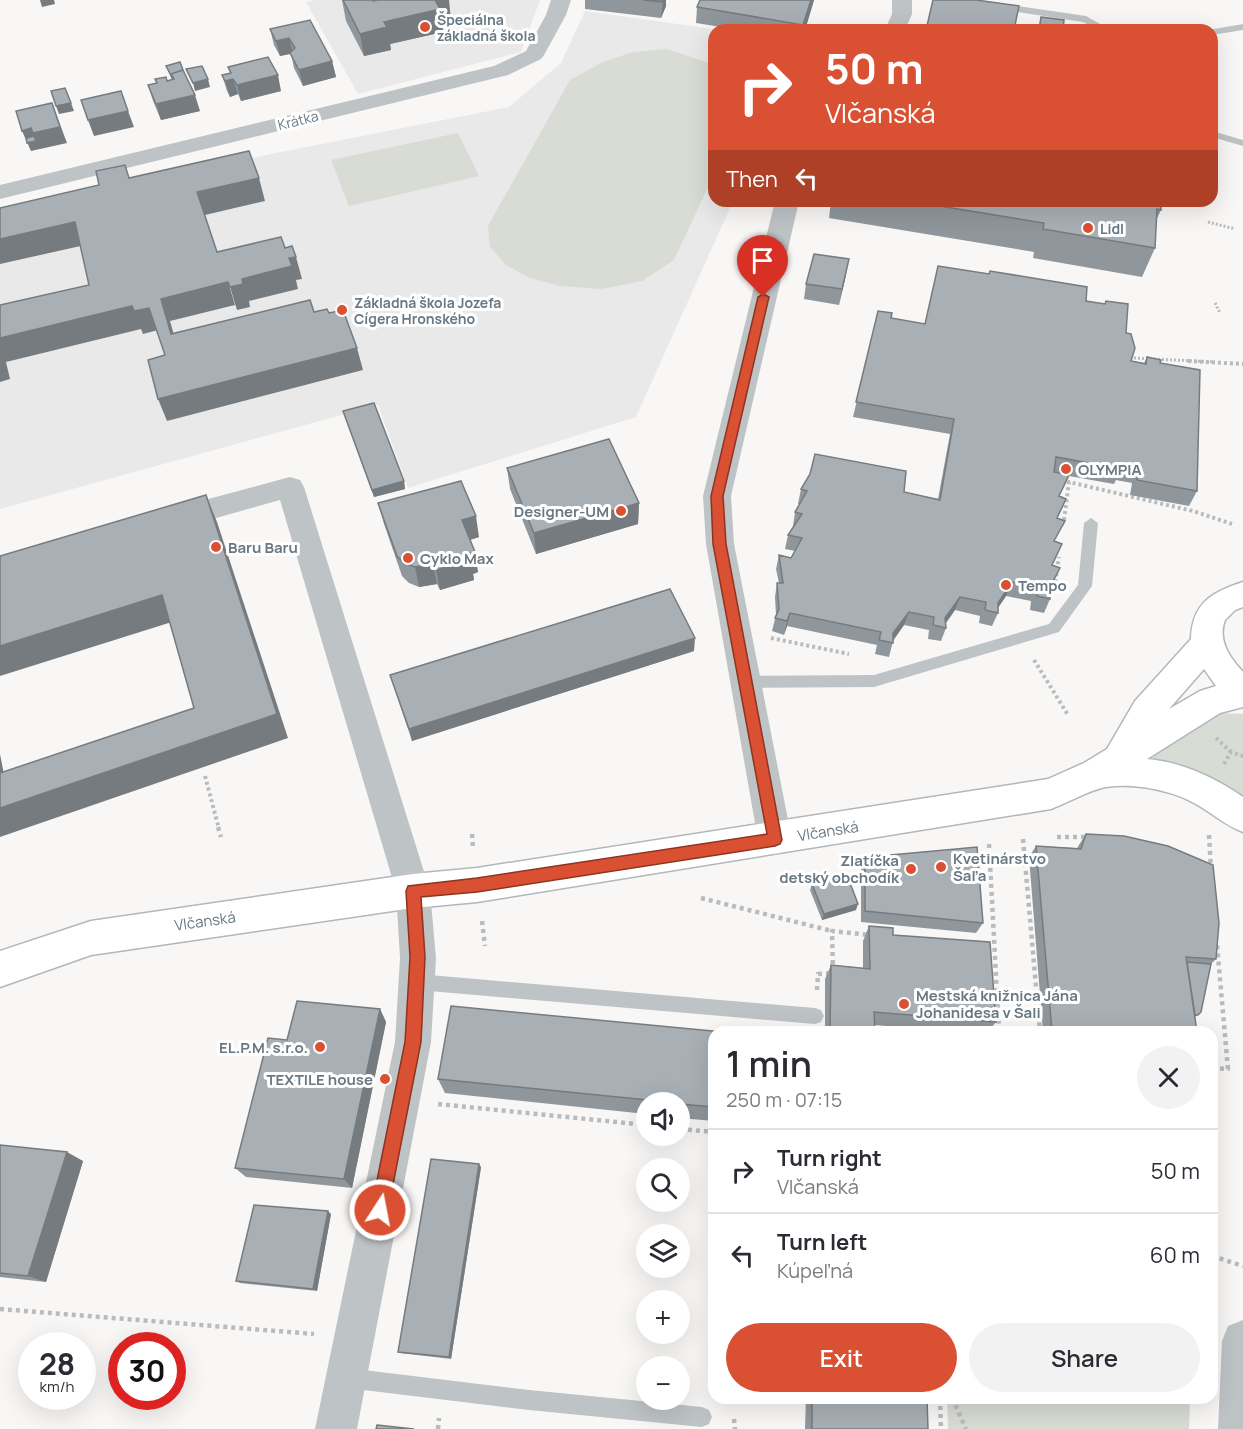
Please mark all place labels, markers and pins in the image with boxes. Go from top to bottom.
place label: Špeciálna základná škola [437,10,536,45]
marker: Špeciálna základná škola [418,20,432,34]
place label: Lidl [1100,219,1124,238]
marker: Lidl [1081,221,1095,235]
pin [737,235,788,297]
place label: Základná škola Jozefa Cígera Hronského [354,293,501,328]
marker: Základná škola Jozefa Cígera Hronského [335,303,349,317]
place label: OLYMPIA [1078,459,1142,480]
marker: OLYMPIA [1059,462,1073,476]
place label: Designer-UM [514,501,609,522]
marker: Designer-UM [614,504,628,518]
place label: Baru Baru [228,537,298,558]
marker: Baru Baru [209,540,223,554]
place label: Cyklo Max [420,548,494,569]
marker: Cyklo Max [401,551,415,565]
place label: Tempo [1018,575,1067,596]
marker: Tempo [999,578,1013,592]
place label: Kvetinárstvo Šaľa [953,848,1046,886]
place label: Zlatíčka detský obchodík [779,850,900,888]
marker: Kvetinárstvo Šaľa [934,860,948,874]
marker: Zlatíčka detský obchodík [904,862,918,876]
place label: Mestská knižnica Jána Johanidesa v Šali [916,985,1078,1023]
marker: Mestská knižnica Jána Johanidesa v Šali [897,997,911,1011]
place label: EL.P.M. s.r.o. [219,1037,308,1058]
marker: EL.P.M. s.r.o. [313,1040,327,1054]
place label: TEXTILE house [266,1069,373,1090]
marker: TEXTILE house [378,1072,392,1086]

